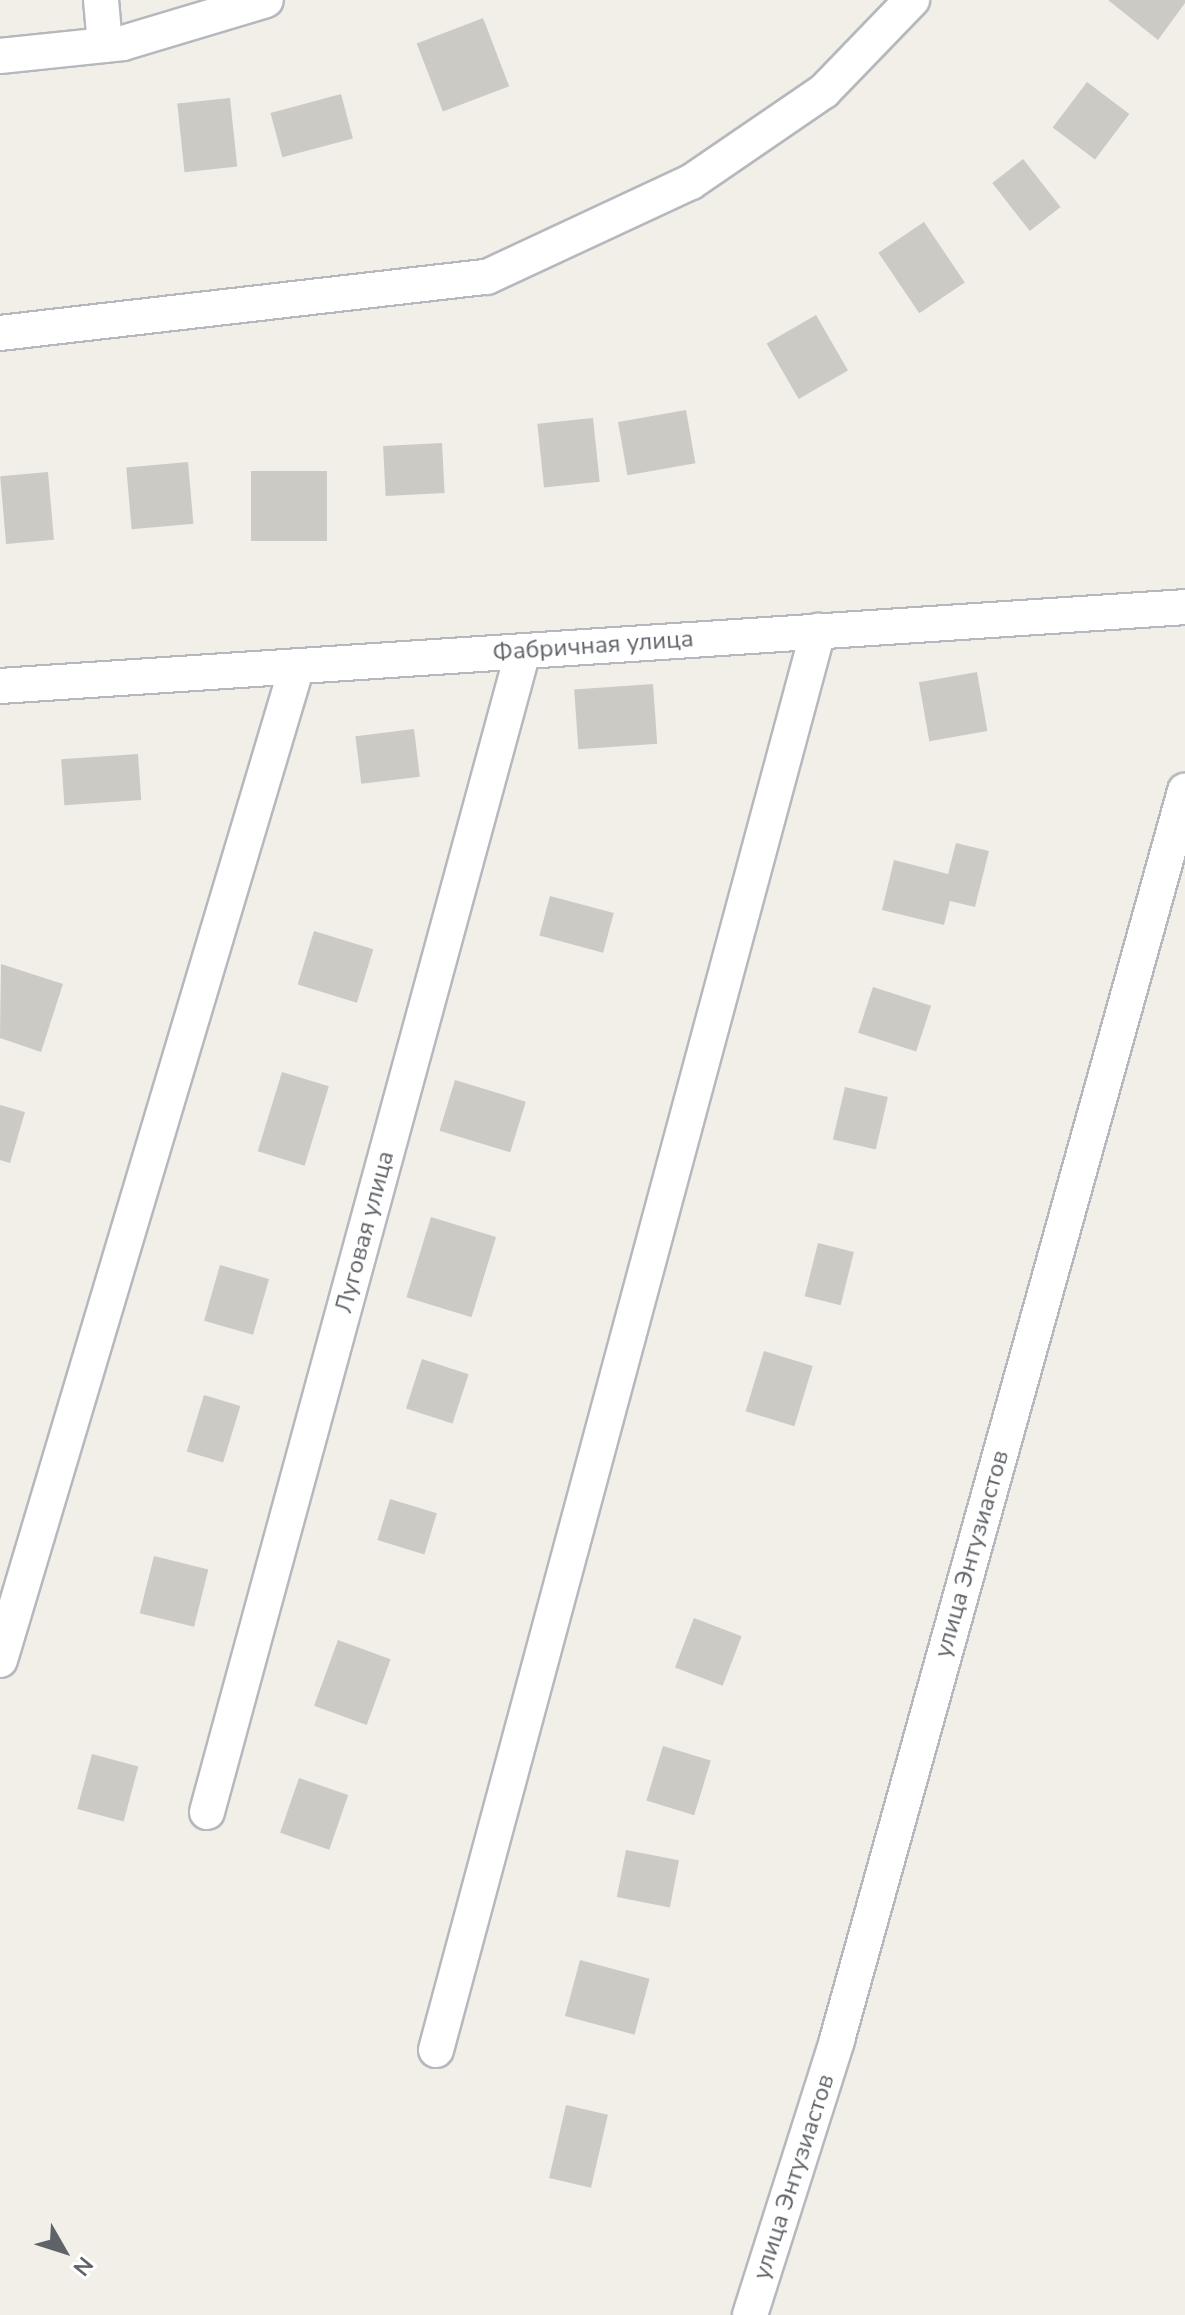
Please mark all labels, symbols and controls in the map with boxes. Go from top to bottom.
street label: Фабричная улица [492,625,694,667]
street label: Луговая улица [330,1148,400,1316]
street label: улица Энтузиастов [929,1447,1015,1661]
street label: улица Энтузиастов [747,2071,841,2283]
north arrow [24,2211,104,2291]
text: N [66,2250,99,2282]

